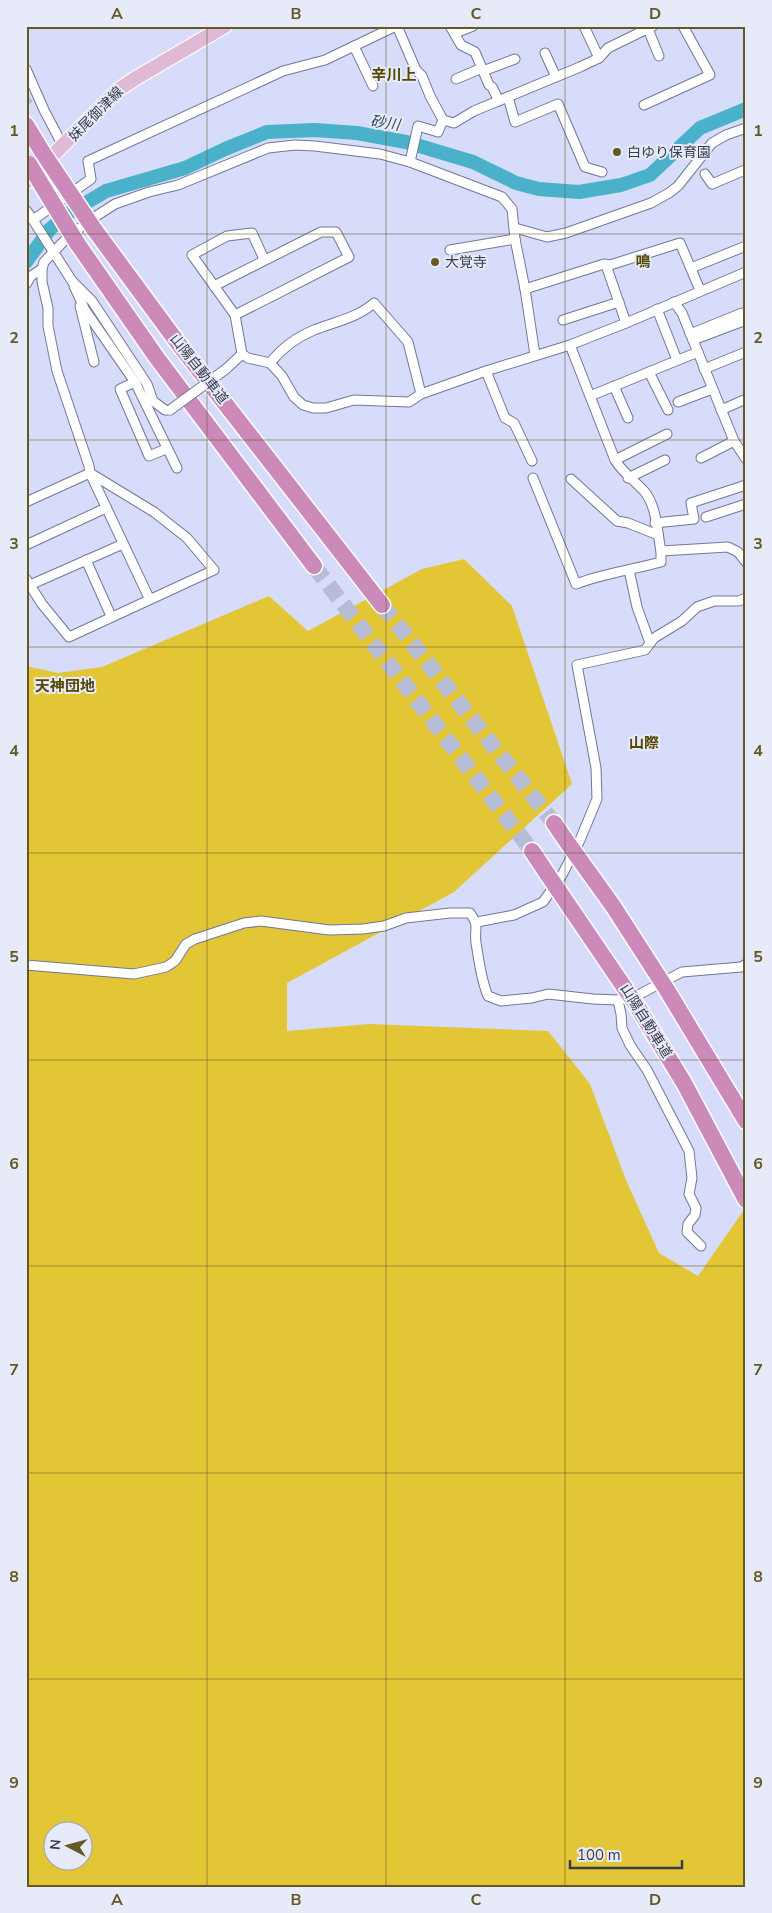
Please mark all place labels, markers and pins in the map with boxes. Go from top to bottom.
place label: 白ゆり保育園 [627,143,711,162]
marker: 白ゆり保育園 [611,146,623,158]
place label: 大覚寺 [445,253,487,272]
marker: 大覚寺 [429,256,441,268]

